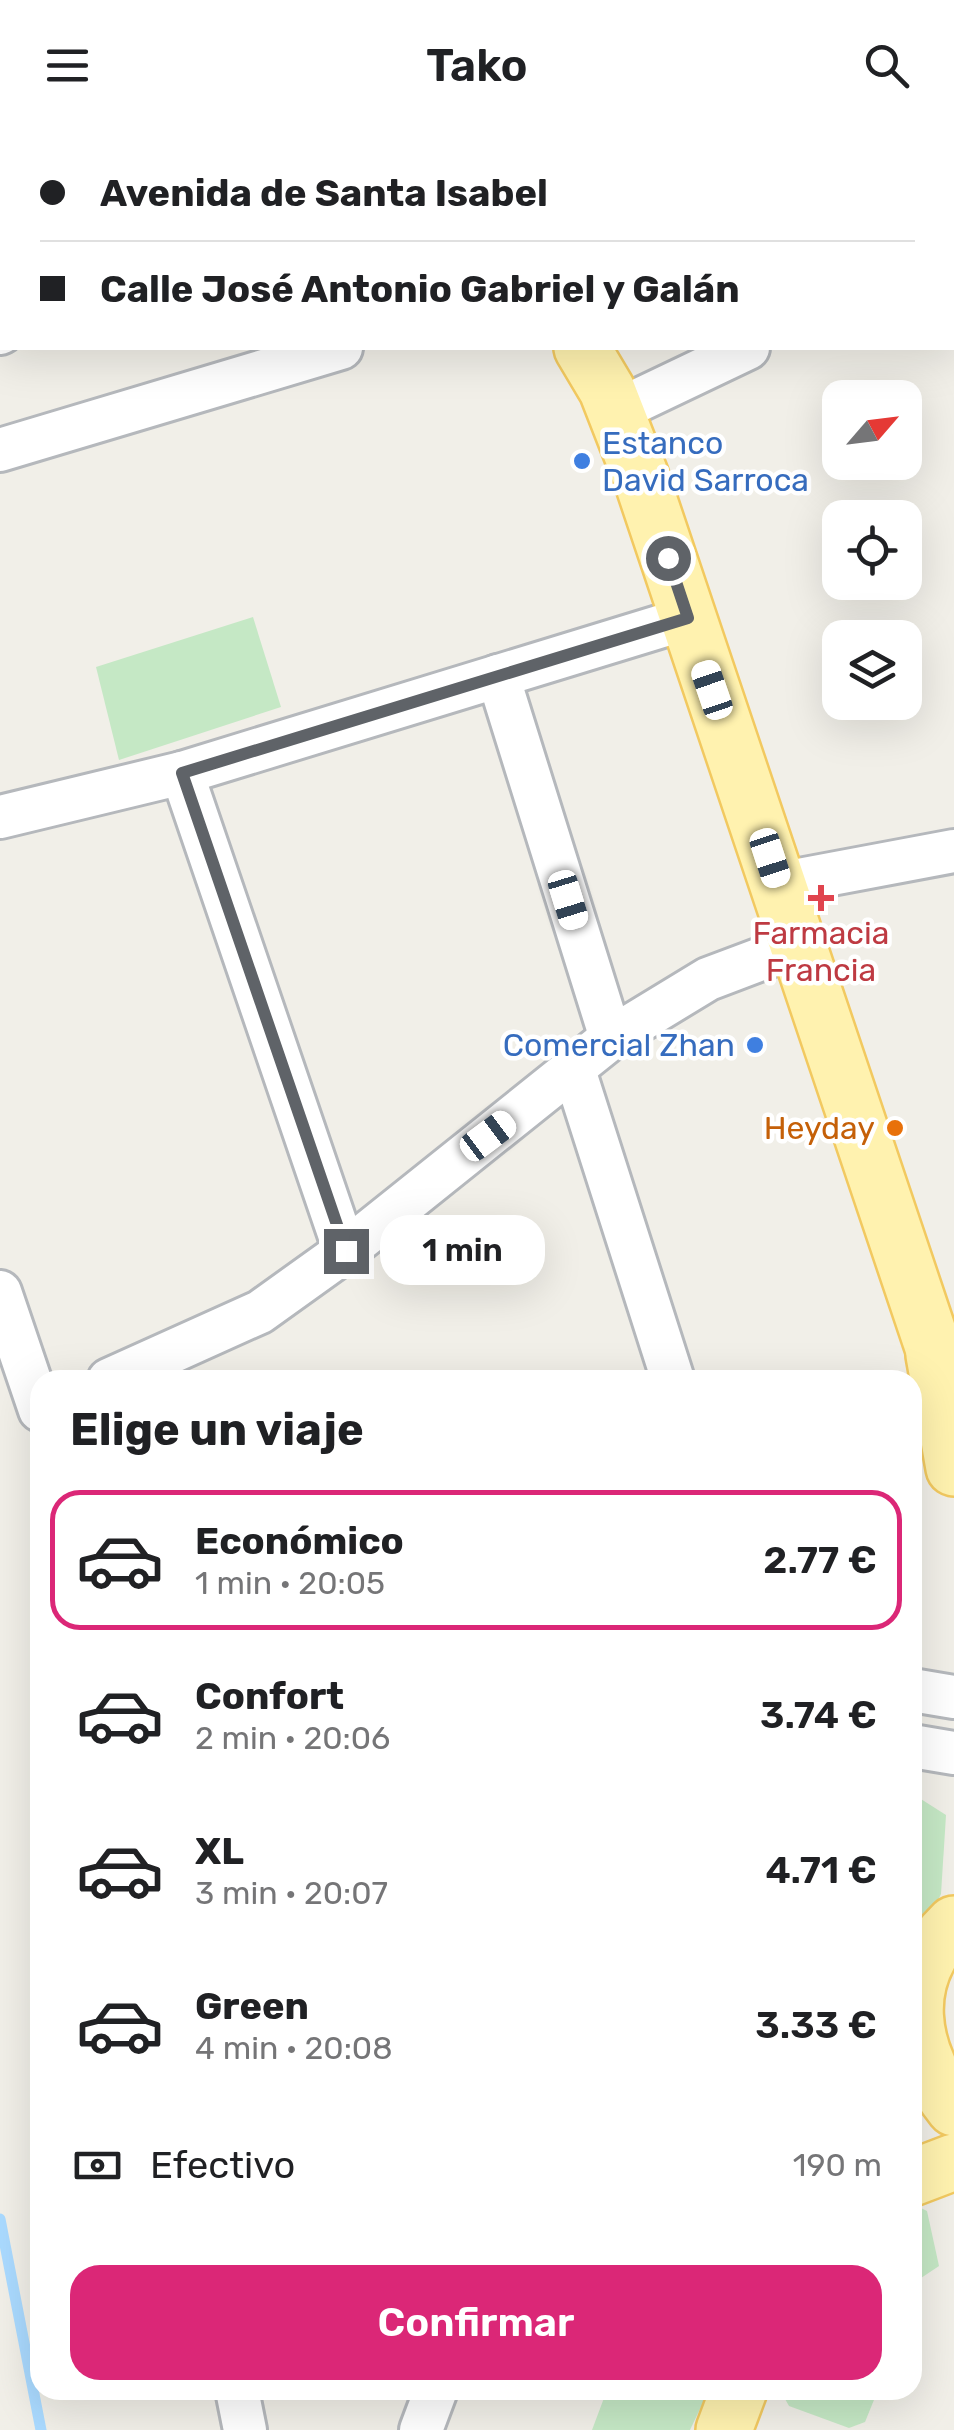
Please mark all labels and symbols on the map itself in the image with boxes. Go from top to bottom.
north arrow [822,380,922,480]
place label: Estanco David Sarroca [602,424,809,499]
marker: Estanco David Sarroca [571,450,593,472]
route start [646,536,691,581]
car [688,657,736,723]
car [746,825,794,891]
car [545,867,591,933]
marker: Farmacia Francia [810,887,832,909]
place label: Farmacia Francia [753,914,889,989]
place label: Comercial Zhan [503,1026,735,1064]
marker: Comercial Zhan [744,1034,766,1056]
car [455,1106,521,1166]
place label: Heyday [764,1109,875,1147]
marker: Heyday [884,1117,906,1139]
callout: 1 min [381,1216,546,1286]
route end [324,1229,369,1274]

